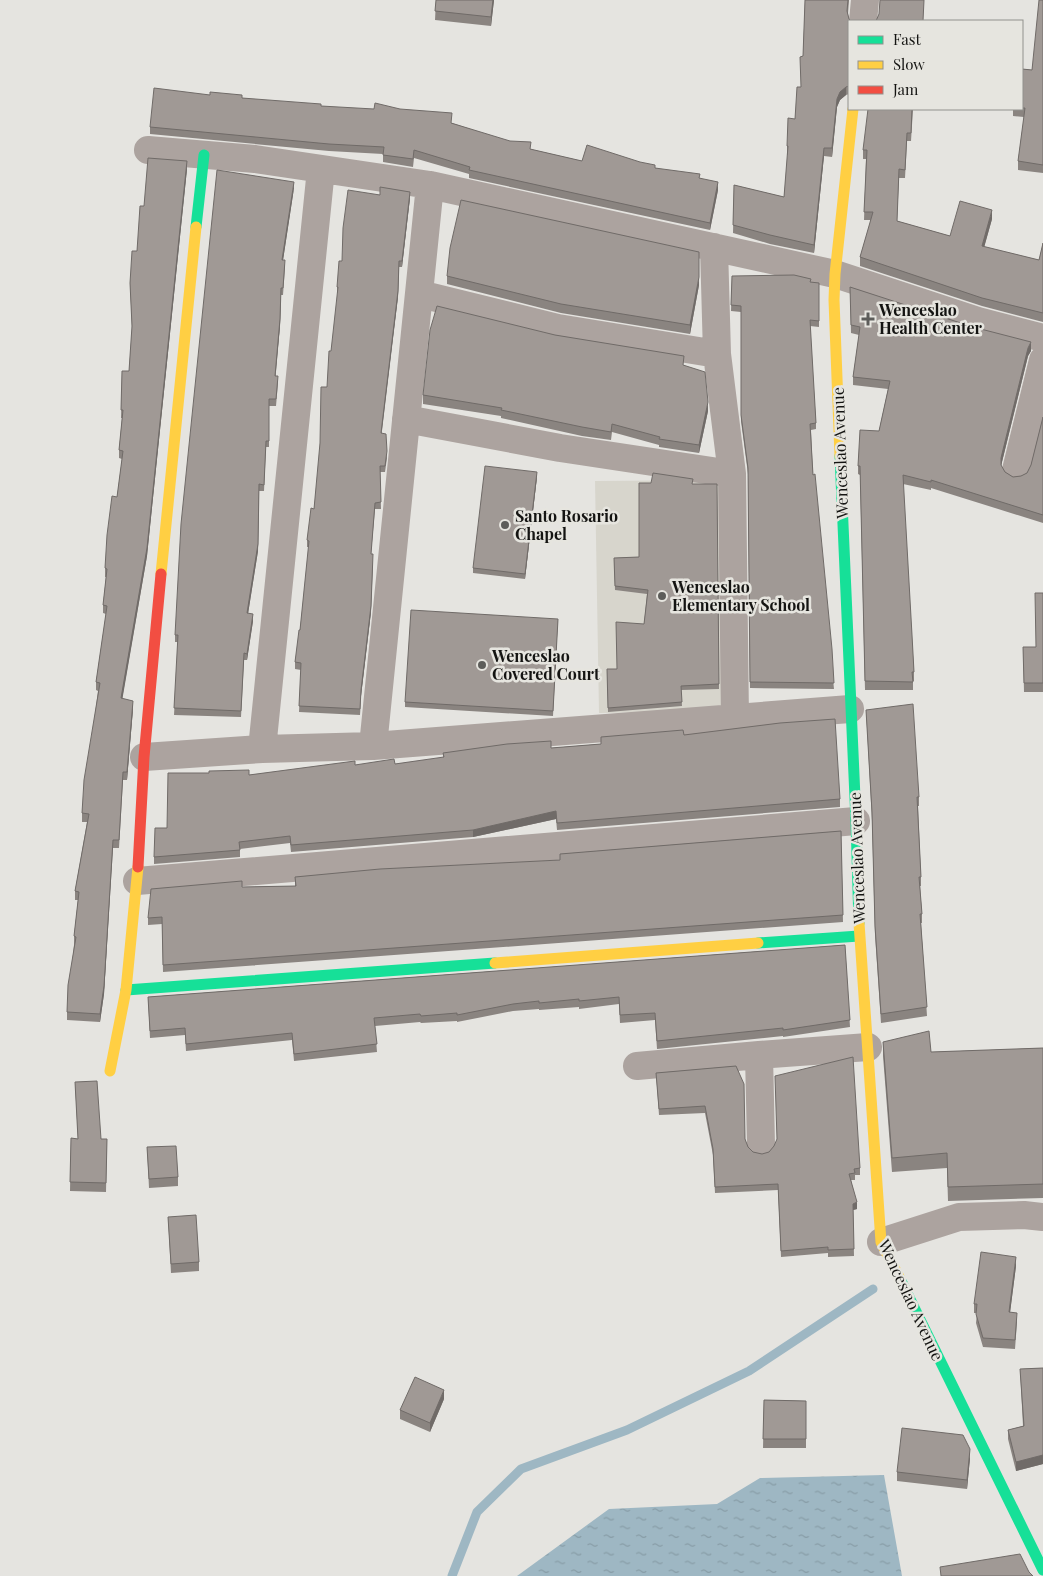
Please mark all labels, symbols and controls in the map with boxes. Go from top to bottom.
legend [848,20,1023,110]
text: Fast [893,29,922,49]
text: Slow [893,54,925,74]
text: Jam [892,79,919,99]
place label: Wenceslao Health Center [878,299,983,338]
marker: Wenceslao Health Center [861,312,875,326]
street label: Wenceslao Avenue [827,387,852,520]
place label: Santo Rosario Chapel [515,505,618,544]
marker: Santo Rosario Chapel [499,519,511,531]
place label: Wenceslao Elementary School [671,576,810,615]
marker: Wenceslao Elementary School [656,590,668,602]
place label: Wenceslao Covered Court [491,645,600,684]
marker: Wenceslao Covered Court [476,659,488,671]
street label: Wenceslao Avenue [844,792,869,925]
street label: Wenceslao Avenue [874,1235,949,1364]

